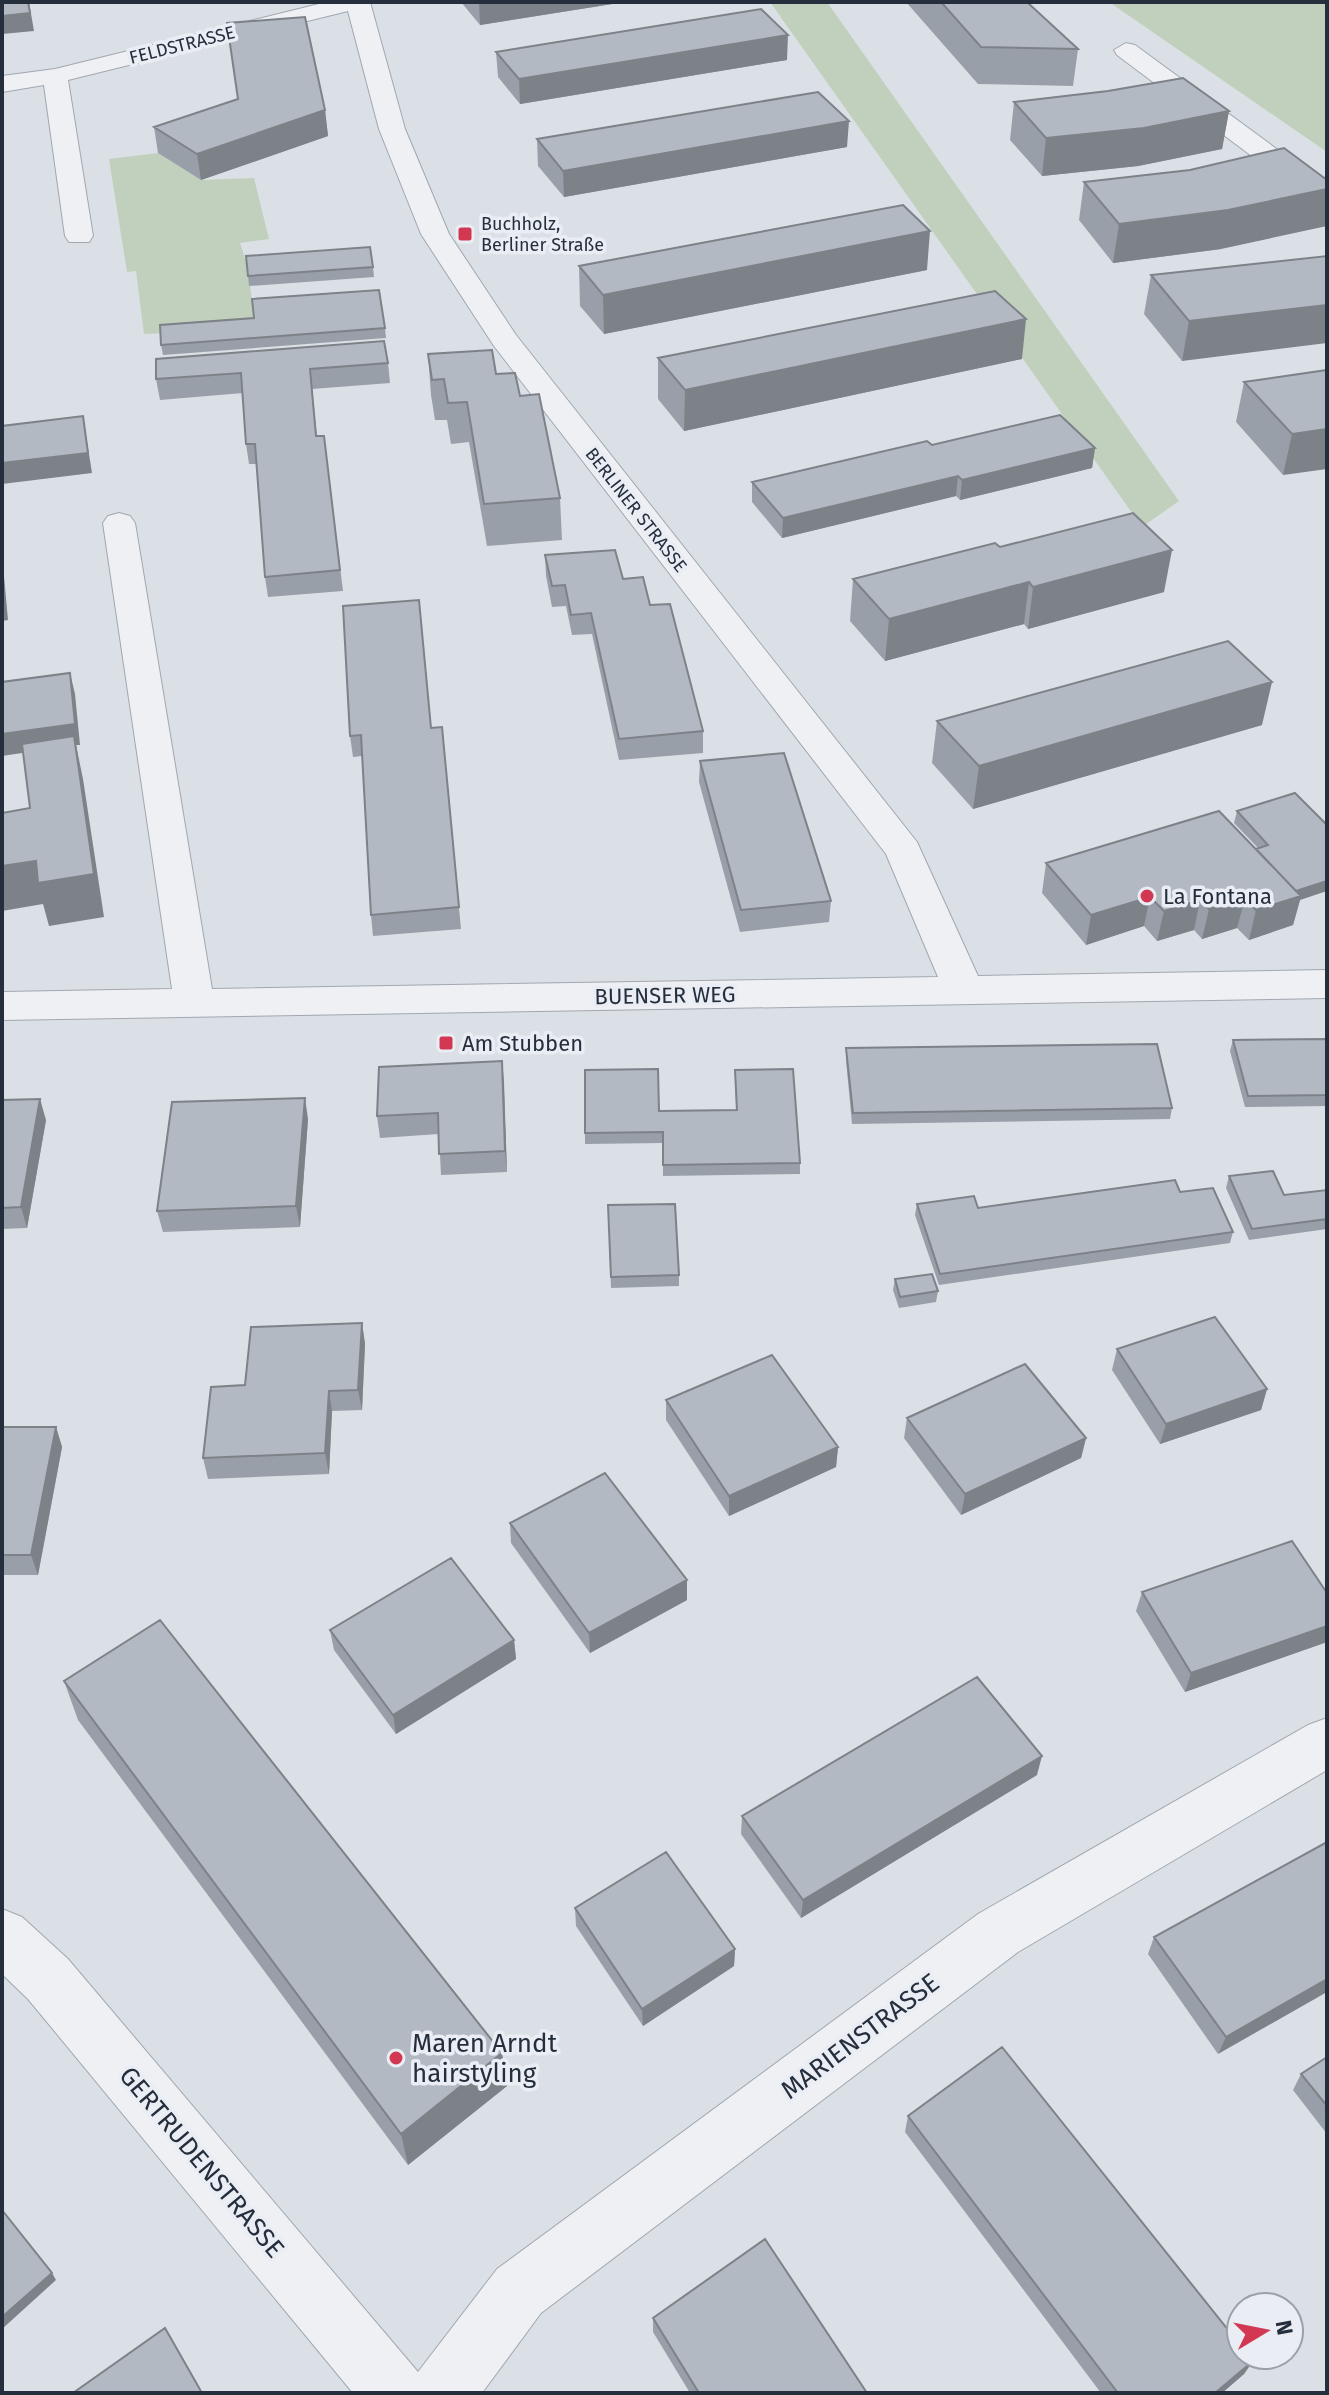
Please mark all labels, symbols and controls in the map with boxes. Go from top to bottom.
street label: FELDSTRASSE [127,21,237,69]
place label: Buchholz, Berliner Straße [481,213,604,256]
marker: Buchholz, Berliner Straße [456,225,474,243]
street label: BERLINER STRASSE [580,443,692,577]
place label: La Fontana [1163,883,1272,910]
marker: La Fontana [1138,887,1156,905]
street label: BUENSER WEG [594,981,736,1010]
place label: Am Stubben [462,1030,583,1057]
marker: Am Stubben [437,1034,455,1052]
street label: MARIENSTRASSE [775,1967,945,2106]
place label: Maren Arndt hairstyling [412,2028,558,2089]
marker: Maren Arndt hairstyling [387,2049,405,2067]
street label: GERTRUDENSTRASSE [113,2061,291,2264]
north arrow [1225,2291,1305,2371]
text: N [1270,2318,1299,2337]

